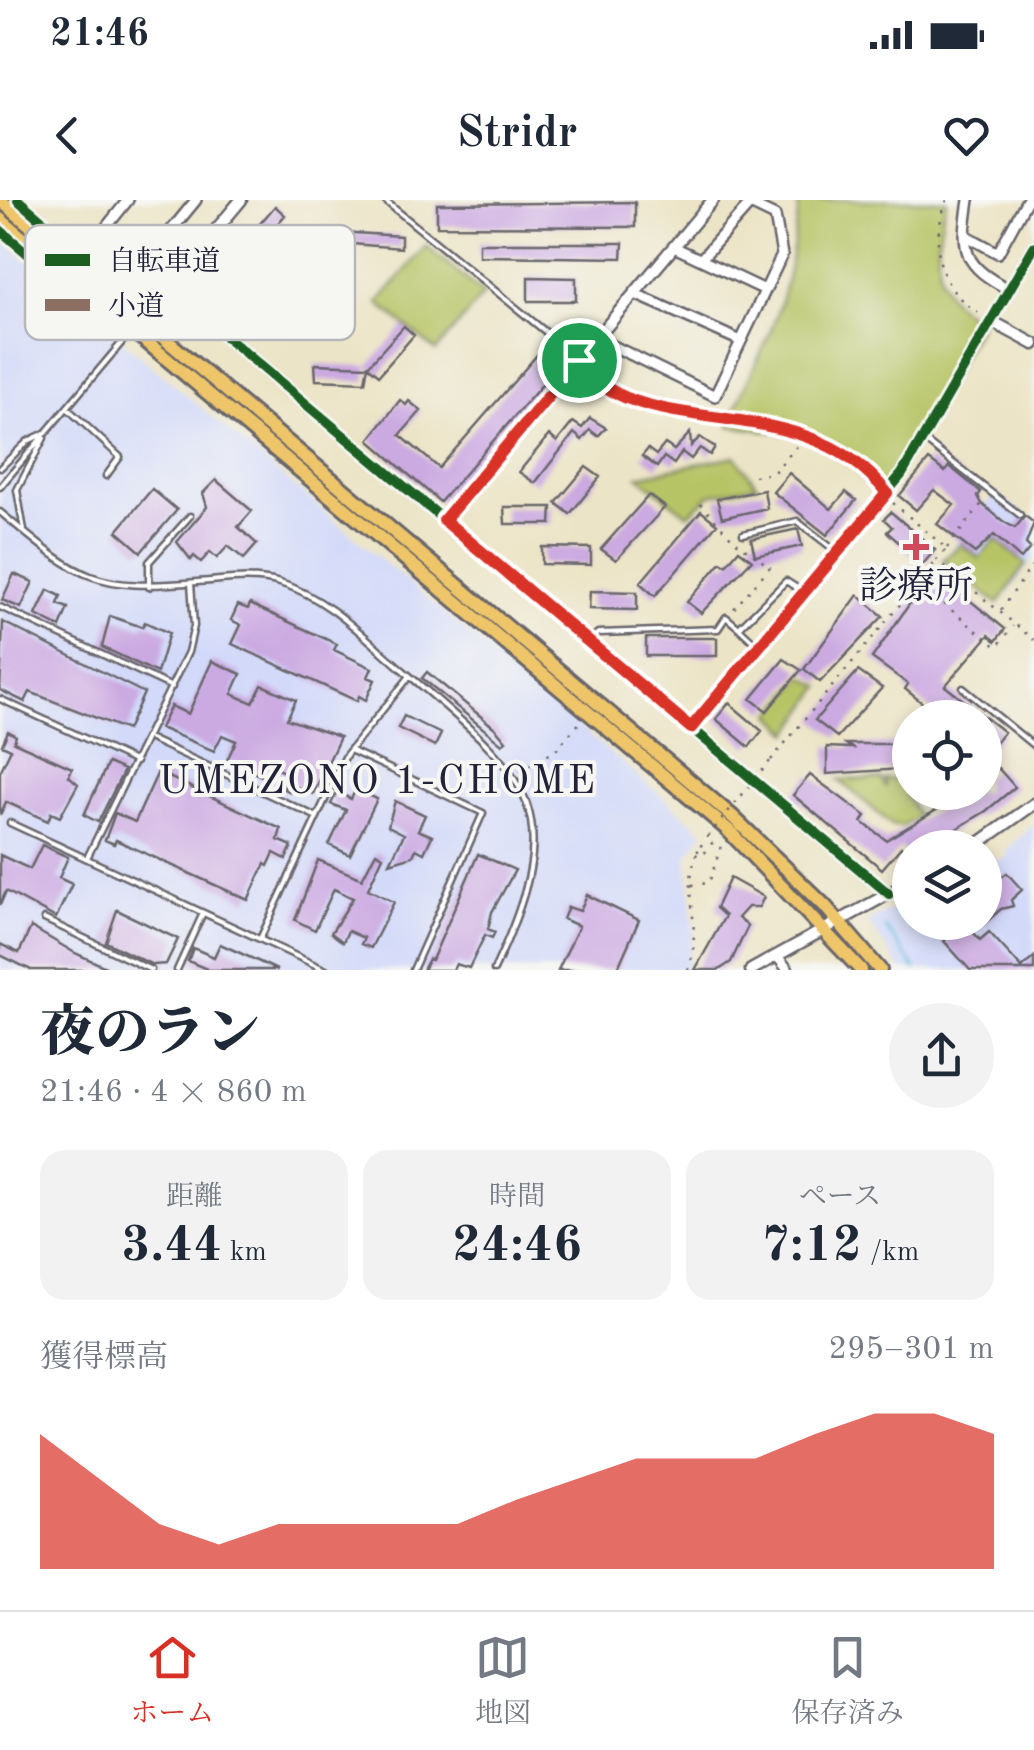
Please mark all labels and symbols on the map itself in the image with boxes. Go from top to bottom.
legend [25,225,355,340]
text: 自転車道 [108,246,220,277]
text: 小道 [108,291,164,322]
pin [537,318,622,403]
marker: 診療所 [903,534,929,560]
place label: 診療所 [859,566,973,607]
district label: UMEZONO 1-CHOME [158,763,598,803]

